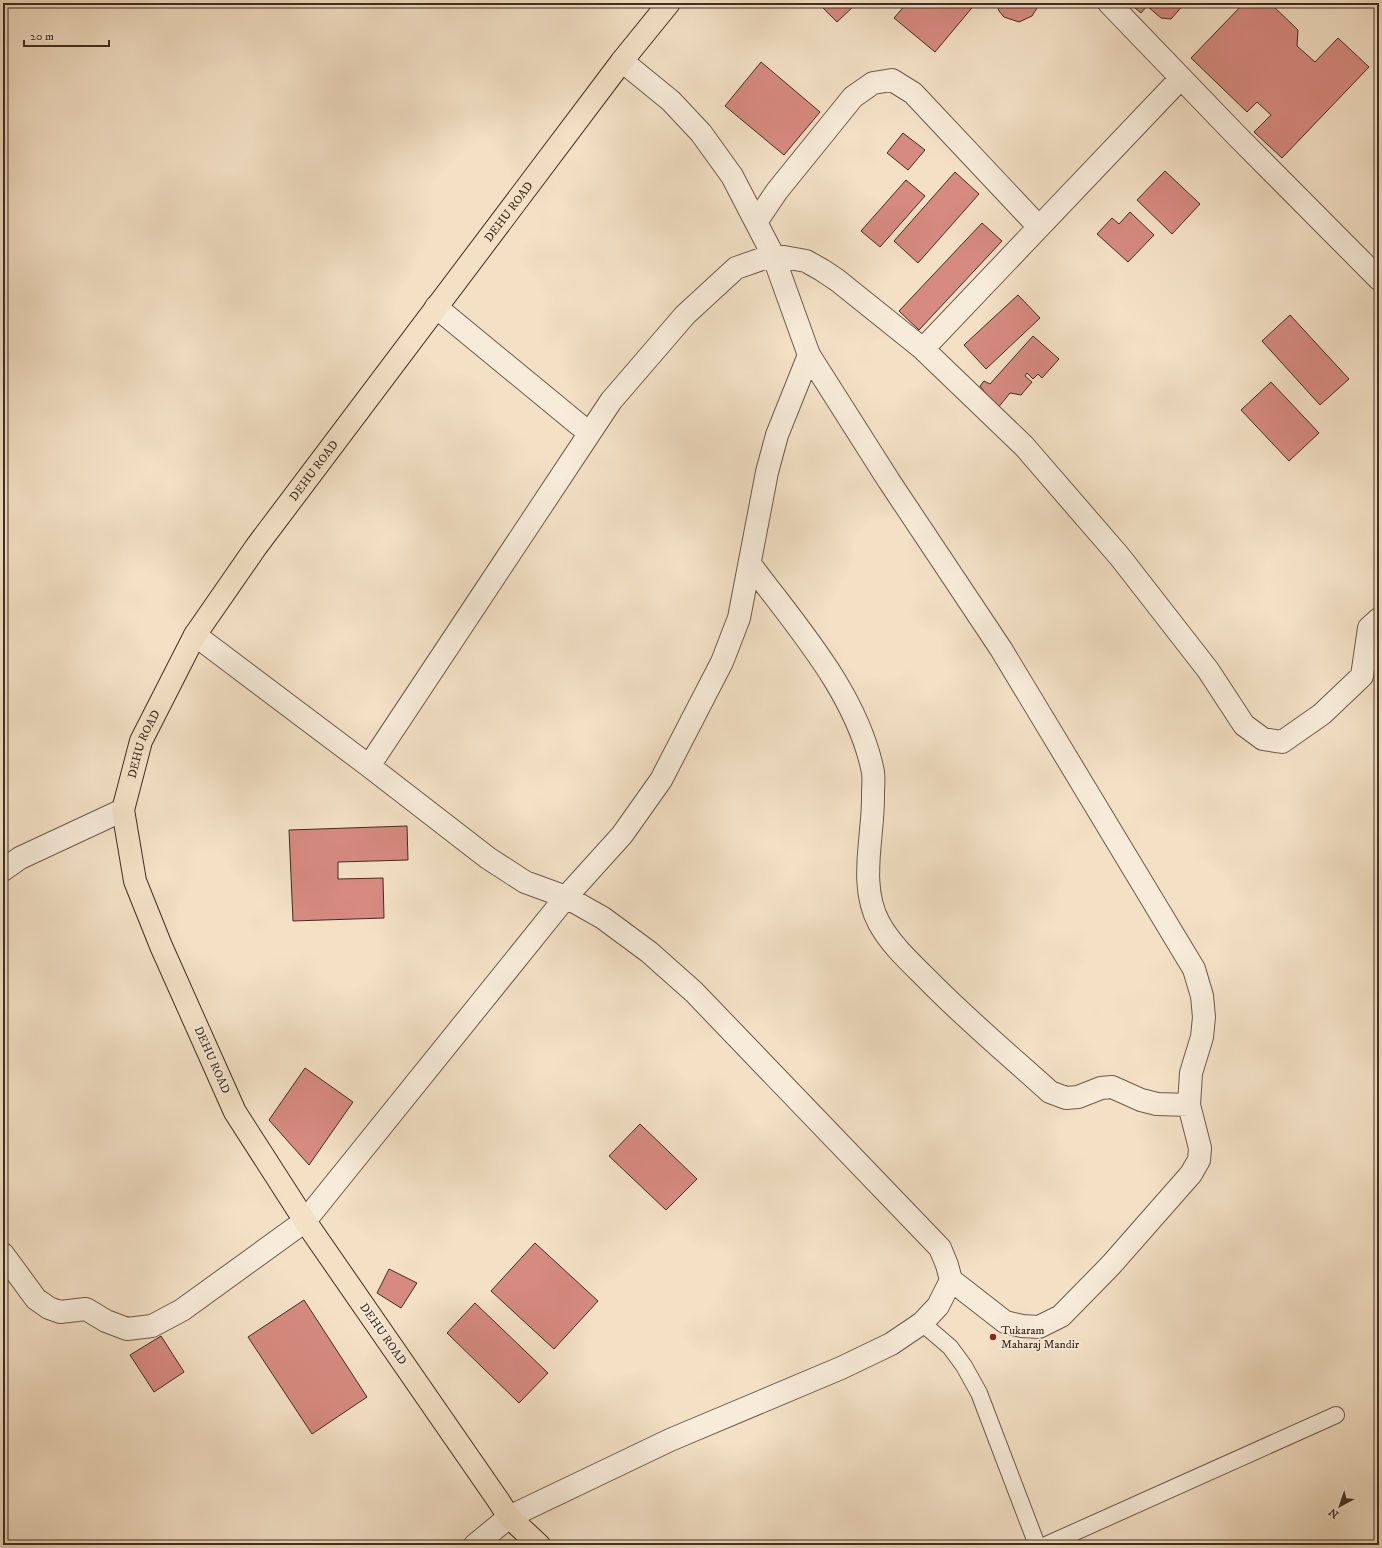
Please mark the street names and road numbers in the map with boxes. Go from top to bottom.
street label: DEHU ROAD [481,178,536,245]
street label: DEHU ROAD [286,437,341,504]
street label: DEHU ROAD [124,707,163,780]
street label: DEHU ROAD [190,1024,234,1096]
street label: DEHU ROAD [356,1300,410,1368]

